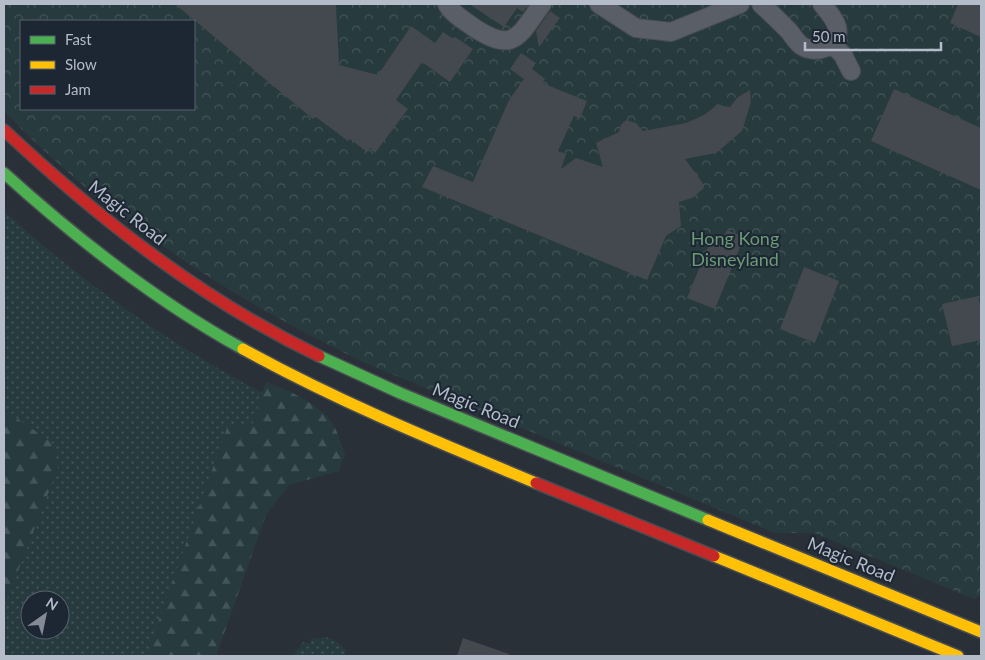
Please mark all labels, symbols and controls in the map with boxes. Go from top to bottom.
legend [20,20,195,110]
scale bar [805,20,941,52]
text: 50 m [812,27,846,45]
text: Fast [65,30,92,48]
text: Slow [65,55,97,73]
text: Jam [65,80,91,98]
street label: Magic Road [85,175,171,249]
park label: Hong Kong Disneyland [691,227,779,270]
street label: Magic Road [430,378,523,433]
street label: Magic Road [805,532,898,587]
north arrow [20,590,70,640]
text: N [43,594,62,614]

